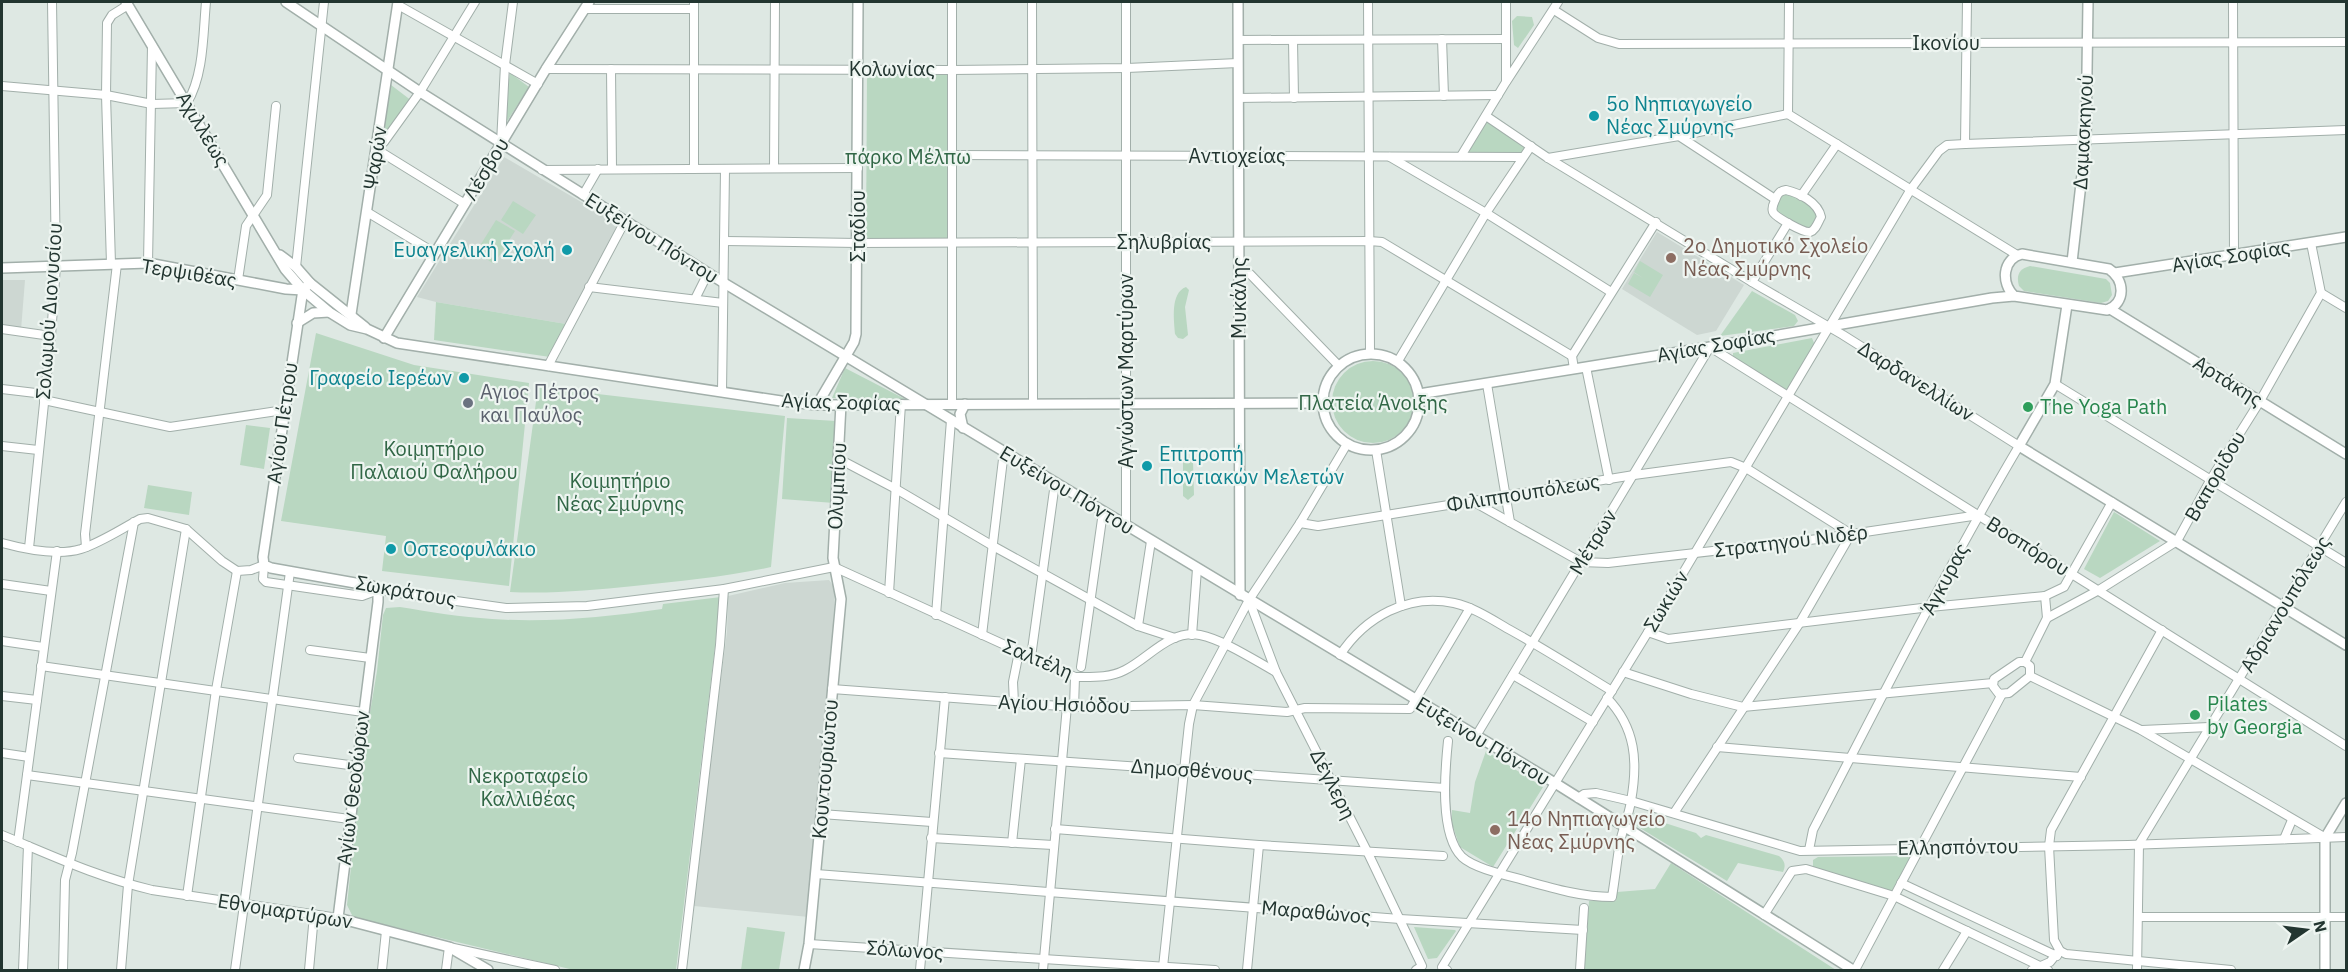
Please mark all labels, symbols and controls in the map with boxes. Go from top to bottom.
street label: Ικονίου [1912,29,1980,56]
street label: Κολωνίας [849,55,935,82]
street label: Δαμασκηνού [2066,73,2099,191]
street label: Αχιλλέως [170,86,236,171]
place label: 5ο Νηπιαγωγείο Νέας Σμύρνης [1606,90,1752,140]
marker: 5ο Νηπιαγωγείο Νέας Σμύρνης [1587,109,1601,123]
street label: Ψαρών [356,124,393,192]
street label: Λέσβου [456,132,515,205]
street label: Αντιοχείας [1188,142,1286,169]
park label: πάρκο Μέλπω [845,143,971,170]
street label: Ευξείνου Πόντου [580,186,724,289]
street label: Σταδίου [844,190,871,262]
street label: Σολωμού Διονυσίου [29,222,68,400]
street label: Σηλυβρίας [1117,228,1211,255]
place label: 2ο Δημοτικό Σχολείο Νέας Σμύρνης [1683,232,1868,282]
street label: Αγίας Σοφίας [2170,233,2292,278]
place label: Ευαγγελική Σχολή [393,236,555,263]
marker: Ευαγγελική Σχολή [560,243,574,257]
marker: 2ο Δημοτικό Σχολείο Νέας Σμύρνης [1664,251,1678,265]
street label: Τερψιθέας [140,252,239,293]
street label: Μυκάλης [1225,257,1252,339]
street label: Αγνώστων Μαρτύρων [1112,274,1139,468]
street label: Αγίας Σοφίας [1655,321,1777,368]
street label: Δαρδανελλίων [1853,334,1980,427]
street label: Αρτάκης [2188,349,2268,413]
street label: Αγίου Πέτρου [260,360,303,486]
place label: Γραφείο Ιερέων [309,364,452,391]
marker: Γραφείο Ιερέων [457,371,471,385]
place label: Αγιος Πέτρος και Παύλος [480,378,599,428]
street label: Αγίας Σοφίας [781,386,901,417]
park label: Πλατεία Άνοιξης [1298,389,1448,416]
place label: The Yoga Path [2040,393,2167,420]
marker: Αγιος Πέτρος και Παύλος [461,396,475,410]
marker: The Yoga Path [2021,400,2035,414]
street label: Βαπορίδου [2178,426,2251,526]
park label: Κοιμητήριο Παλαιού Φαλήρου [350,435,518,485]
street label: Ευξείνου Πόντου [995,439,1140,540]
place label: Επιτροπή Ποντιακών Μελετών [1159,440,1344,490]
street label: Ολυμπίου [821,442,852,530]
marker: Επιτροπή Ποντιακών Μελετών [1140,459,1154,473]
park label: Κοιμητήριο Νέας Σμύρνης [556,467,684,517]
street label: Φιλιππουπόλεως [1444,467,1602,518]
street label: Μέτρων [1562,504,1623,580]
street label: Βοσπόρου [1982,509,2075,582]
street label: Στρατηγού Νιδέρ [1713,518,1869,563]
street label: Αδριανουπόλεως [2233,530,2336,677]
place label: Οστεοφυλάκιο [403,535,536,562]
street label: Άγκυρας [1914,538,1975,619]
marker: Οστεοφυλάκιο [384,542,398,556]
street label: Σωκιών [1637,565,1694,636]
street label: Σωκράτους [354,568,458,613]
street label: Σαλτέλη [999,632,1078,685]
street label: Αγίου Ησιόδου [997,688,1131,719]
street label: Ευξείνου Πόντου [1411,690,1556,791]
place label: Pilates by Georgia [2207,690,2303,740]
street label: Κουντουριώτου [805,698,844,840]
marker: Pilates by Georgia [2188,708,2202,722]
street label: Αγίων Θεοδώρων [330,709,375,867]
street label: Δέγλερη [1304,744,1363,824]
street label: Δημοσθένους [1130,752,1254,787]
park label: Νεκροταφείο Καλλιθέας [468,762,588,812]
place label: 14ο Νηπιαγωγείο Νέας Σμύρνης [1507,805,1665,855]
marker: 14ο Νηπιαγωγείο Νέας Σμύρνης [1488,823,1502,837]
street label: Ελλησπόντου [1897,832,2019,861]
street label: Εθνομαρτύρων [216,887,354,934]
street label: Μαραθώνος [1260,893,1372,930]
north arrow [2276,900,2336,960]
text: N [2309,918,2332,934]
street label: Σόλωνος [866,933,945,966]

